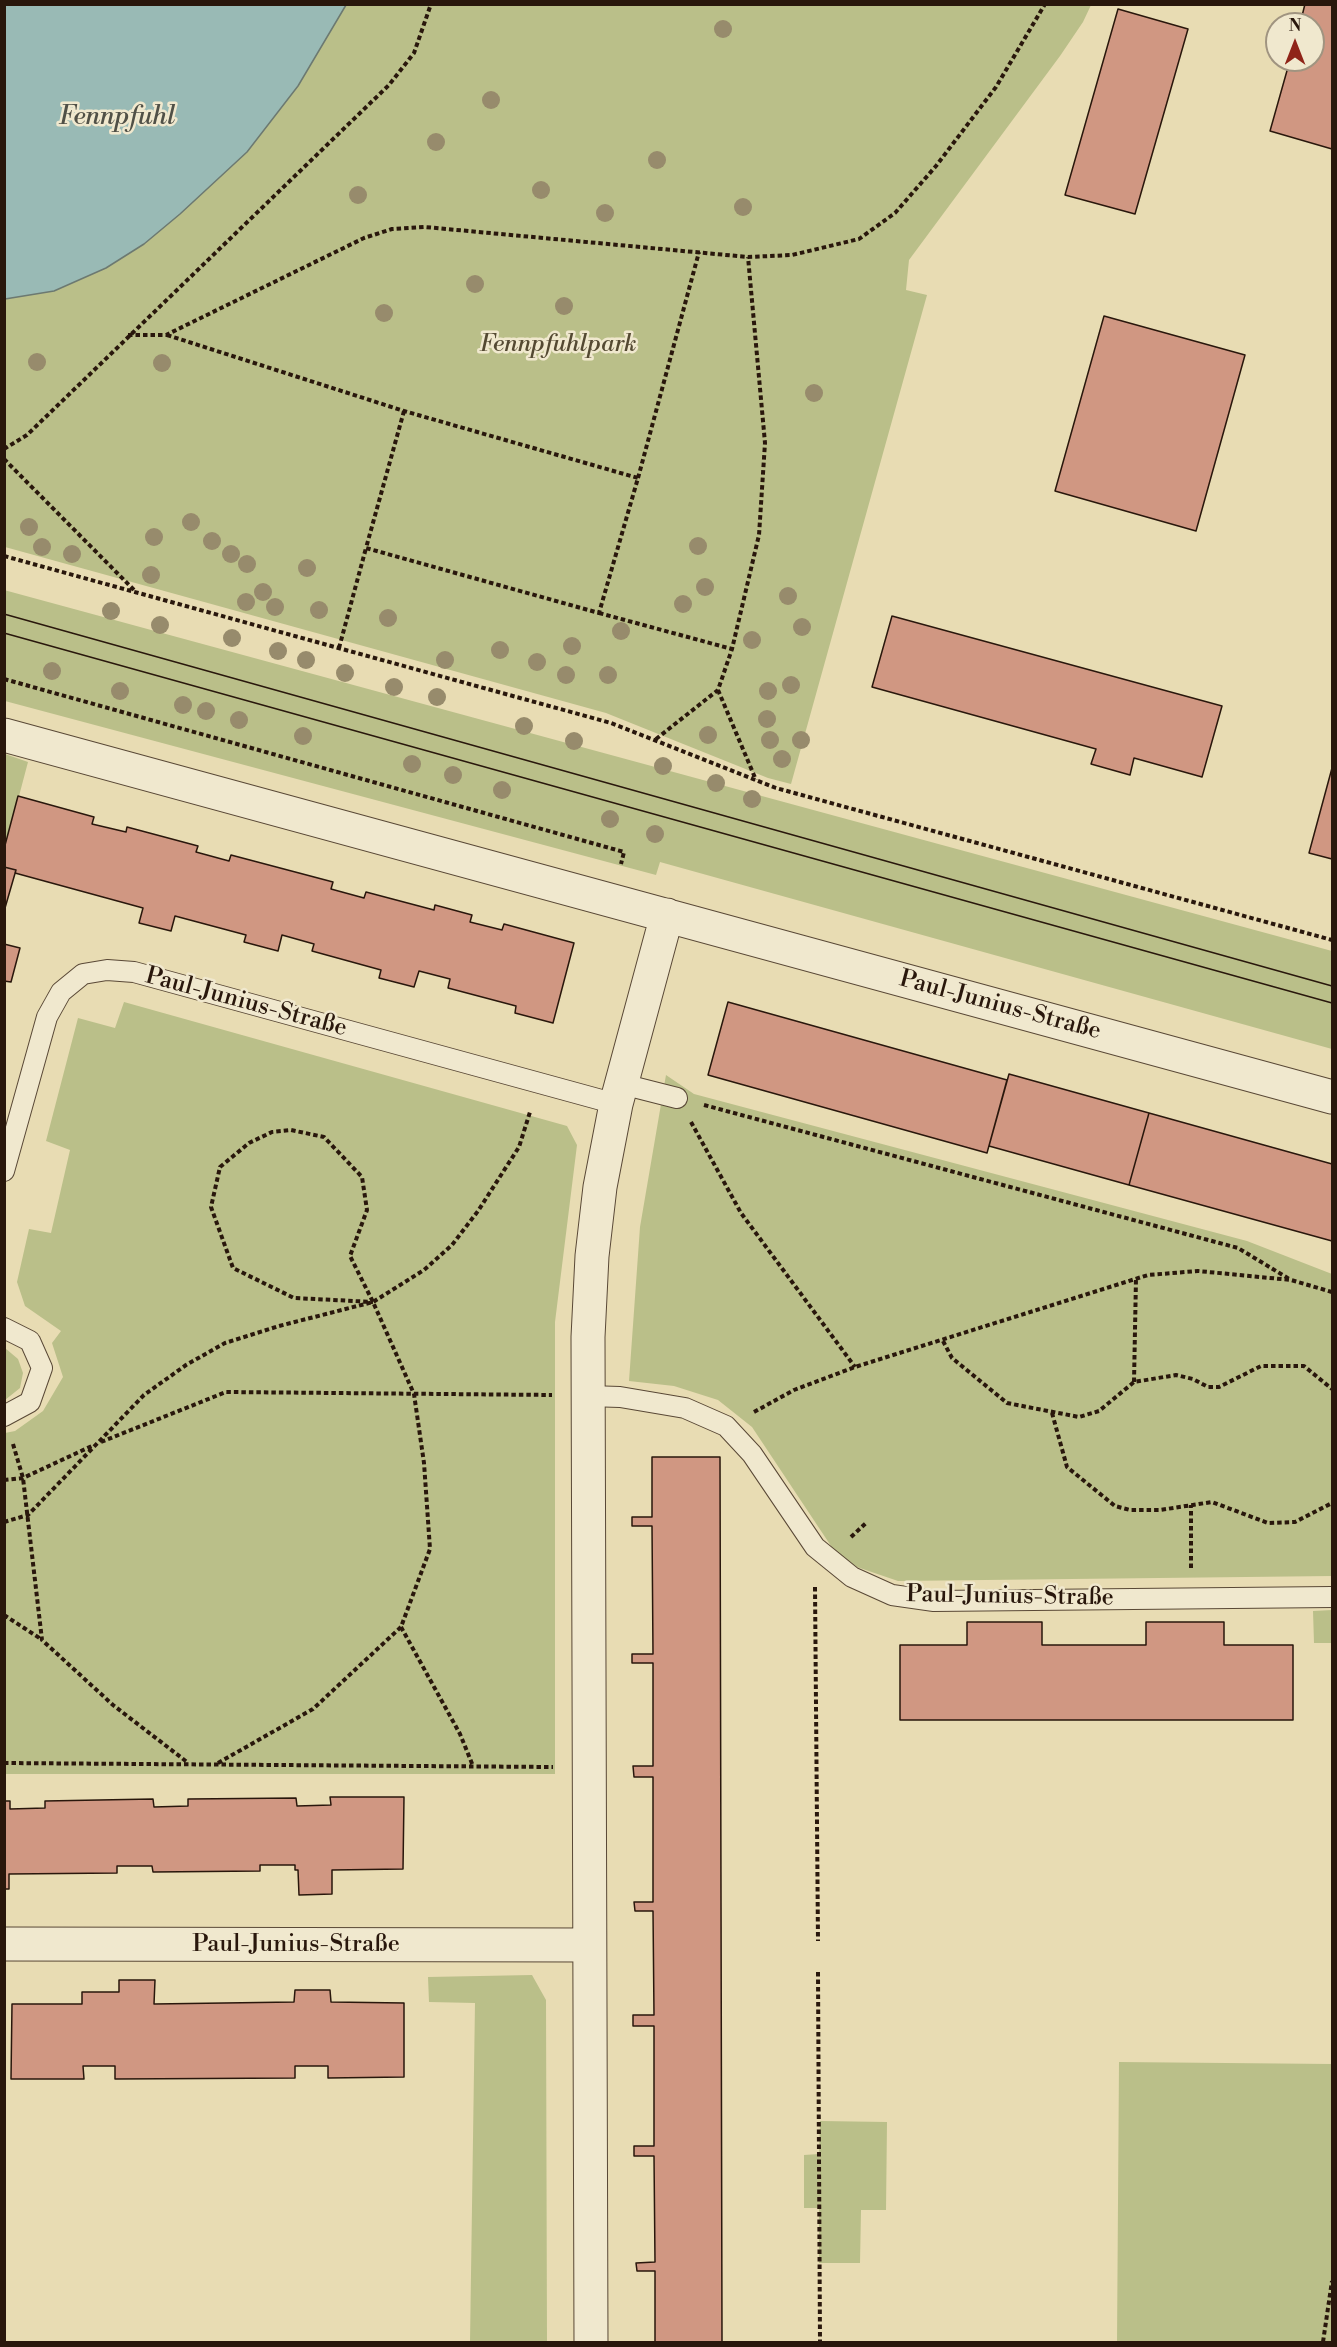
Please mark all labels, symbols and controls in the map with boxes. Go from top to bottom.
north arrow [1265,12,1325,72]
text: N [1289,16,1301,36]
water label: Fennpfuhl [59,102,175,134]
park label: Fennpfuhlpark [479,331,637,359]
street label: Paul-Junius-Straße [142,962,350,1044]
street label: Paul-Junius-Straße [896,965,1104,1047]
street label: Paul-Junius-Straße [906,1581,1114,1613]
street label: Paul-Junius-Straße [192,1931,400,1959]

